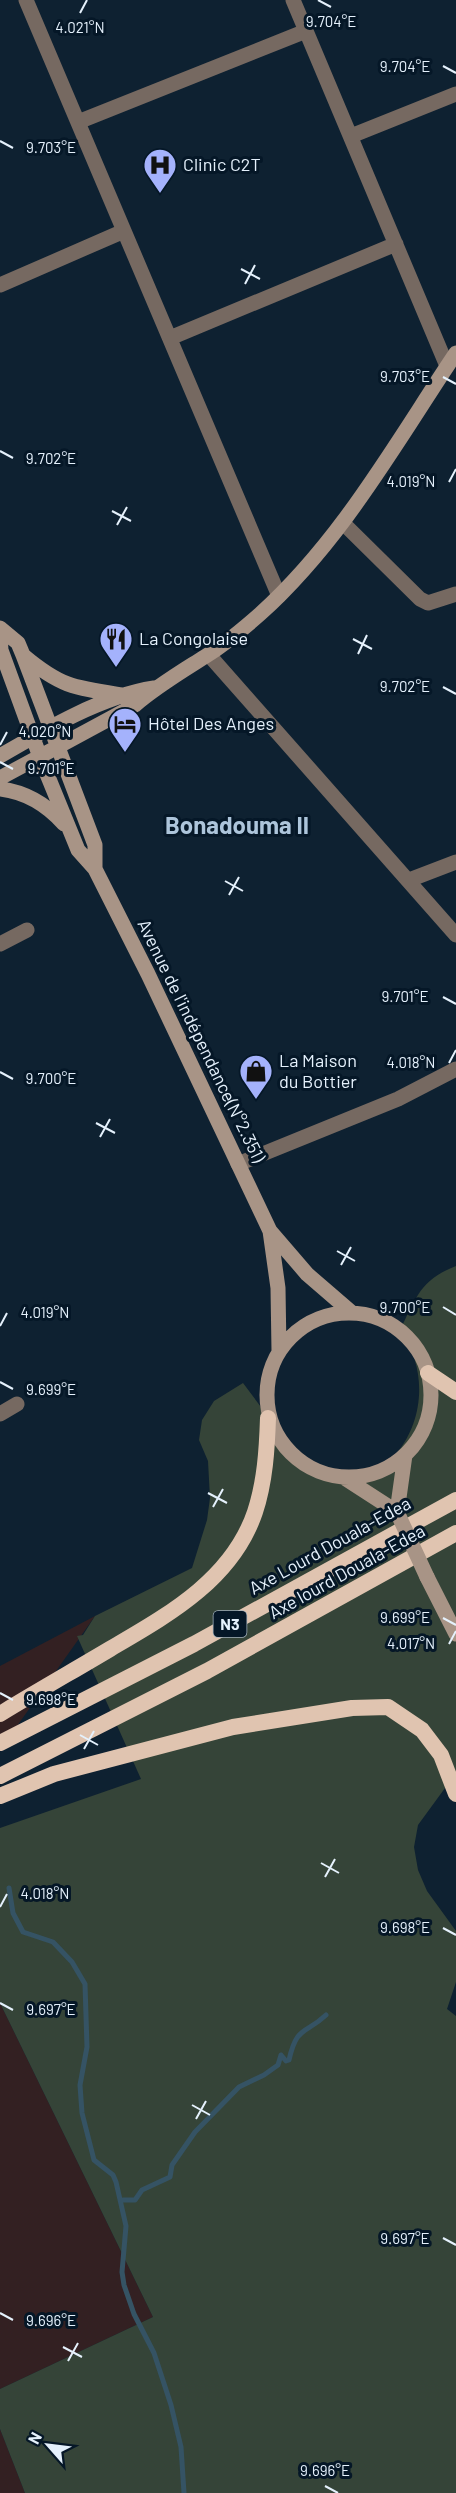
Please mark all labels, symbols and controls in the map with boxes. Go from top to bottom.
text: 9.704°E [306,12,356,30]
text: 4.021°N [55,18,105,36]
text: 9.704°E [380,57,430,75]
text: 9.703°E [26,138,76,156]
hospital icon: Clinic C2T [142,147,178,194]
place label: Clinic C2T [183,153,261,175]
text: 9.703°E [380,367,430,385]
text: 9.702°E [26,449,76,467]
text: 4.019°N [387,472,435,490]
restaurant icon: La Congolaise [98,621,134,668]
place label: La Congolaise [139,627,248,649]
text: 9.702°E [380,677,430,695]
hotel icon: Hôtel Des Anges [107,706,143,753]
place label: Hôtel Des Anges [148,712,274,734]
text: 4.020°N [19,722,71,740]
text: 9.701°E [27,759,75,777]
district label: Bonadouma II [165,810,309,839]
street label: Avenue de l'indépendance(N°2.351) [133,915,271,1166]
text: 9.701°E [381,987,429,1005]
place label: La Maison du Bottier [279,1049,357,1092]
shop icon: La Maison du Bottier [238,1053,274,1100]
text: 4.018°N [387,1053,435,1071]
text: 9.700°E [26,1069,76,1087]
text: 9.700°E [380,1298,430,1316]
text: 4.019°N [21,1303,69,1321]
text: 9.699°E [26,1380,76,1398]
street label: Axe Lourd Douala-Edea [245,1492,414,1599]
street label: Axe lourd Douala-Edea [264,1519,429,1623]
text: 9.699°E [380,1608,430,1626]
road number: N3 [214,1611,246,1637]
text: 4.017°N [387,1634,435,1652]
text: 9.698°E [26,1690,76,1708]
text: 4.018°N [21,1884,69,1902]
text: 9.698°E [380,1918,430,1936]
text: 9.697°E [26,2000,76,2018]
text: 9.697°E [380,2229,430,2247]
text: 9.696°E [26,2311,76,2329]
north arrow [18,2415,78,2475]
text: N [23,2429,45,2447]
text: 9.696°E [300,2461,350,2479]

